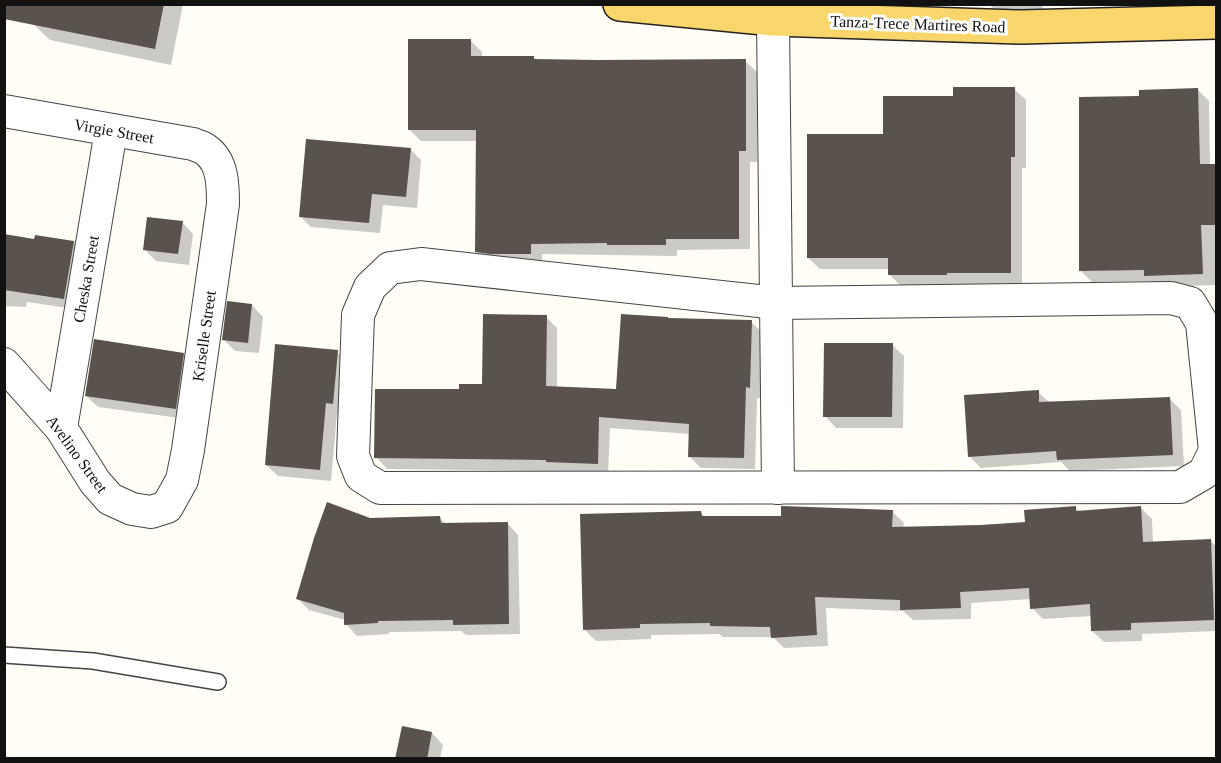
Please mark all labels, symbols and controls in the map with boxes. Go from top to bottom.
street label: Tanza-Trece Martires Road [830,12,1006,36]
street label: Virgie Street [72,116,156,147]
street label: Cheska Street [70,233,102,324]
street label: Kriselle Street [189,289,219,383]
street label: Avelino Street [43,412,111,497]

